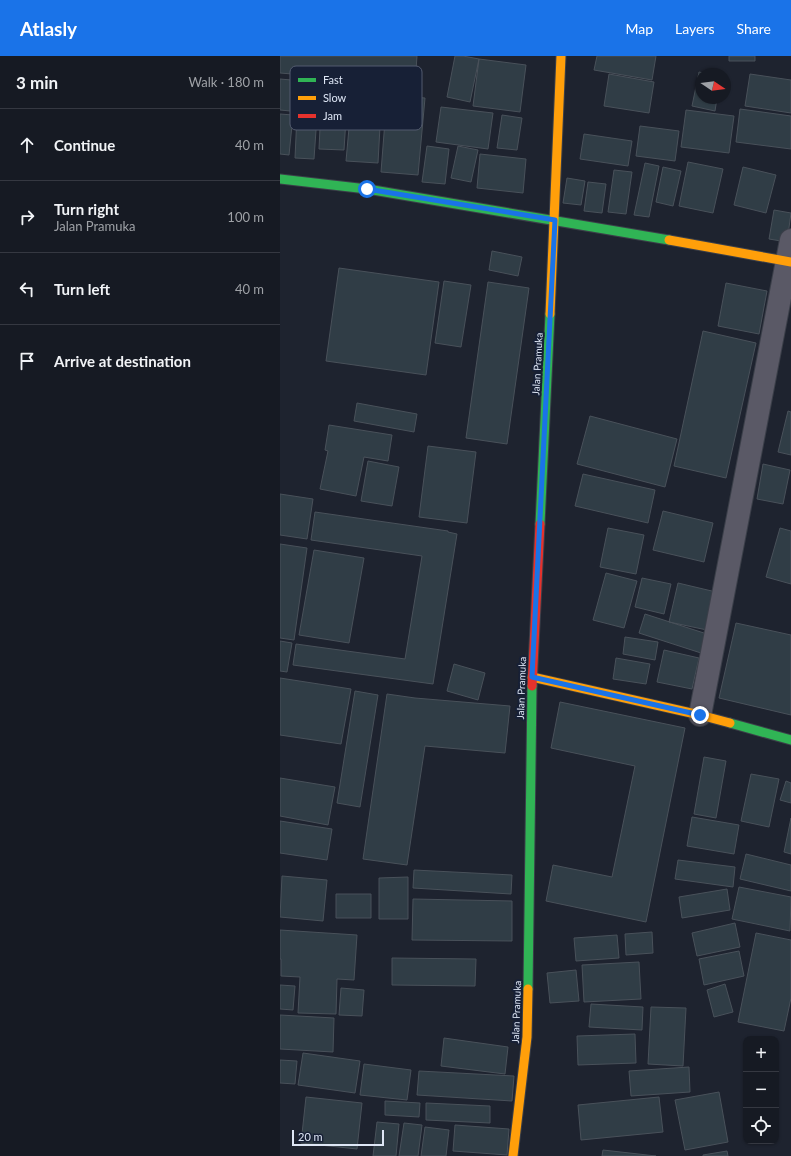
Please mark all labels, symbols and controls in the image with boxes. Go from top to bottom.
text: Atlasly [20,17,77,40]
text: Map [625,20,653,37]
text: Layers [675,20,715,37]
text: Share [737,20,771,37]
legend [290,66,422,130]
north arrow [695,68,731,104]
text: 3 min [16,72,58,93]
text: Fast [323,73,343,86]
text: Walk · 180 m [188,74,264,90]
text: Slow [323,91,347,104]
text: Jam [323,109,342,122]
icon: ahead [16,134,38,156]
text: Continue [54,136,115,154]
text: 40 m [235,137,264,153]
route start [358,180,376,198]
text: Turn right [54,200,119,218]
icon: right [16,206,38,228]
text: 100 m [227,209,264,225]
text: Jalan Pramuka [54,218,136,234]
icon: left [16,278,38,300]
text: Turn left [54,280,110,298]
text: 40 m [235,281,264,297]
street label: Jalan Pramuka [529,332,545,396]
icon: arrive [16,350,38,372]
text: Arrive at destination [54,352,191,370]
street label: Jalan Pramuka [514,656,528,720]
route end [691,706,709,724]
street label: Jalan Pramuka [509,980,523,1044]
map controls [743,1036,779,1144]
button: + [743,1036,779,1072]
button: − [743,1072,779,1108]
button: locate [743,1108,779,1144]
scale bar [292,1128,384,1147]
text: 20 m [298,1130,323,1143]

